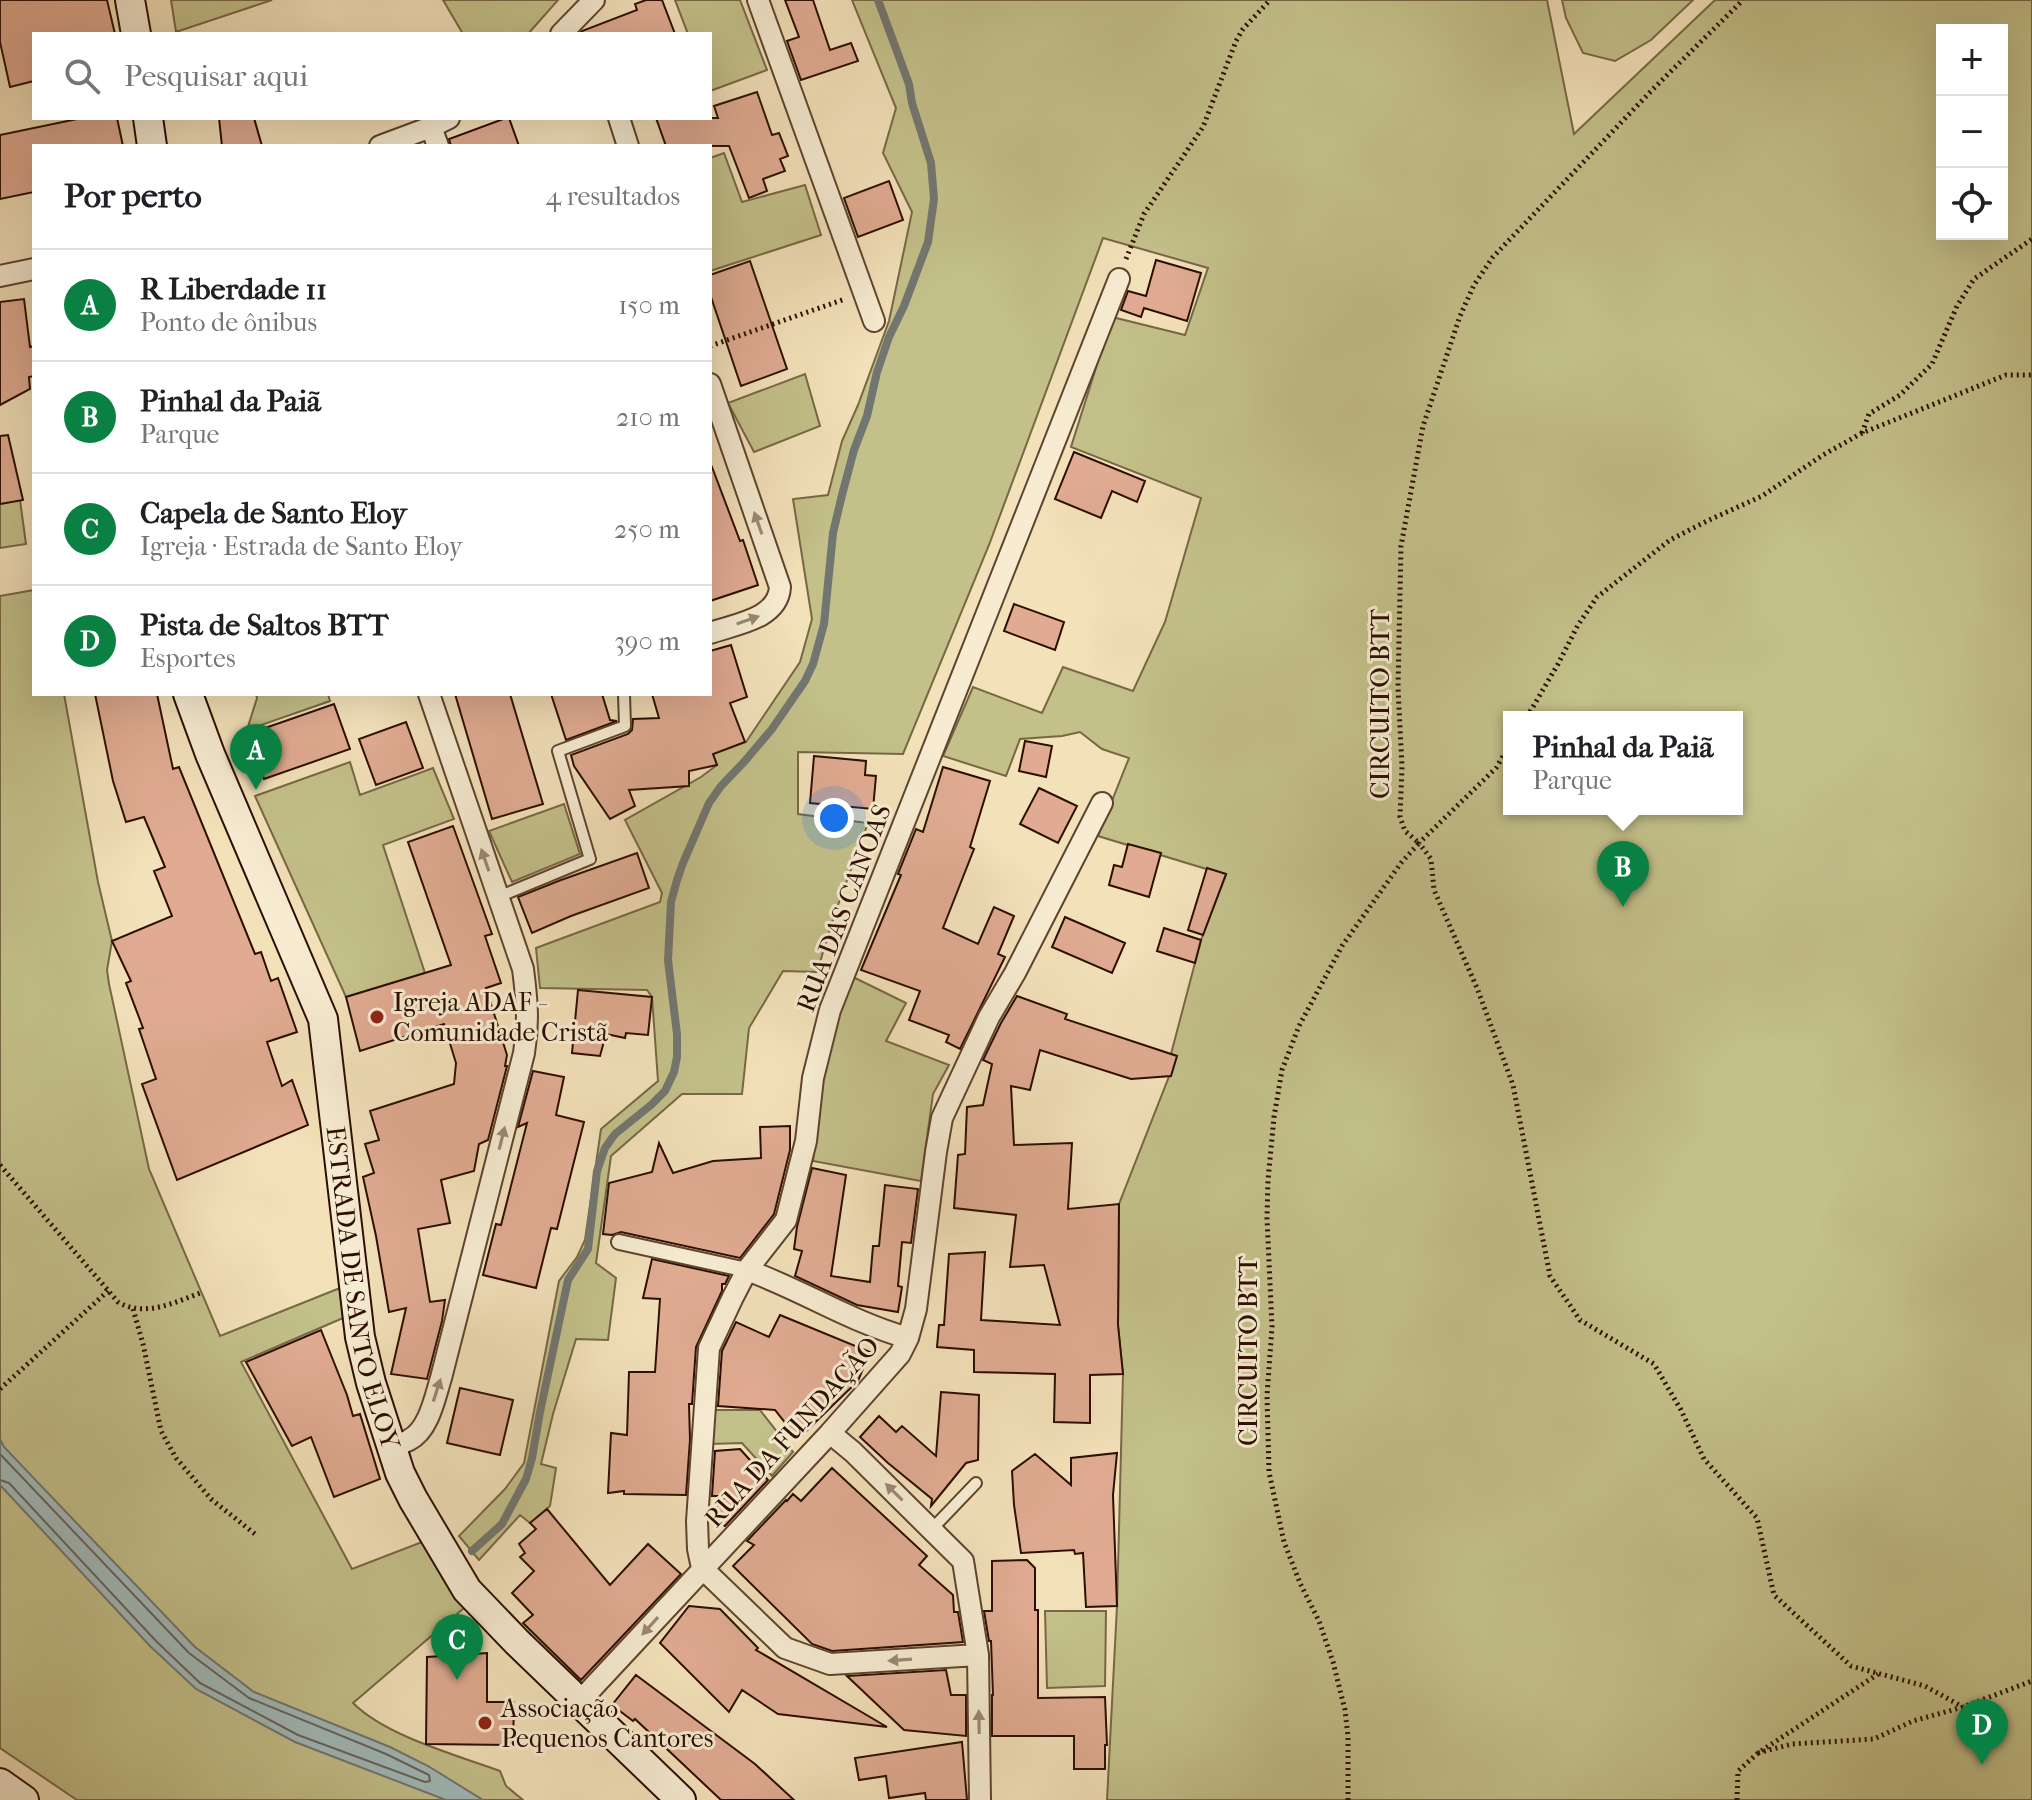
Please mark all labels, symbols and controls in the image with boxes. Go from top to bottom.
map controls [1936,24,2008,240]
button: + [1936,24,2008,96]
search box [32,32,712,120]
icon: search [60,54,104,98]
text: Pesquisar aqui [124,59,308,94]
button: − [1936,96,2008,168]
button: locate [1936,168,2008,240]
text: Por perto [64,176,202,216]
text: 4 resultados [546,181,680,212]
text: R Liberdade 11 [140,272,327,307]
text: A [82,290,98,321]
text: 150 m [618,290,680,321]
text: Ponto de ônibus [140,307,317,338]
text: Pinhal da Paiã [140,384,321,419]
text: B [82,402,98,433]
text: 210 m [616,402,680,433]
text: Parque [140,419,219,450]
text: Capela de Santo Eloy [140,496,407,531]
one-way arrow [751,511,764,535]
text: C [81,514,99,545]
text: 250 m [614,514,680,545]
text: Igreja · Estrada de Santo Eloy [140,531,463,562]
text: Pista de Saltos BTT [140,608,388,643]
street label: CIRCUITO BTT [1365,609,1396,799]
one-way arrow [736,613,760,626]
text: D [80,626,100,657]
text: 390 m [614,626,680,657]
text: Esportes [140,643,236,674]
popup [1503,711,1743,815]
pin: A [230,724,282,790]
text: Pinhal da Paiã [1533,730,1713,765]
text: Parque [1533,765,1612,796]
your location [814,798,854,838]
street label: RUA DAS CANOAS [790,800,898,1016]
pin: B [1597,841,1649,907]
one-way arrow [479,847,491,871]
place label: Igreja ADAF - Comunidade Cristã [393,987,609,1048]
marker: Igreja ADAF - Comunidade Cristã [368,1008,386,1026]
street label: ESTRADA DE SANTO ELOY [320,1124,407,1454]
one-way arrow [496,1125,509,1150]
street label: CIRCUITO BTT [1233,1256,1264,1446]
street label: RUA DA FUNDAÇÃO [697,1330,886,1534]
one-way arrow [431,1377,444,1401]
one-way arrow [885,1483,904,1502]
pin: C [431,1614,483,1680]
one-way arrow [641,1616,659,1635]
one-way arrow [887,1654,912,1667]
place label: Associação Pequenos Cantores [500,1693,713,1754]
pin: D [1956,1699,2008,1765]
one-way arrow [973,1709,985,1734]
marker: Associação Pequenos Cantores [476,1714,494,1732]

